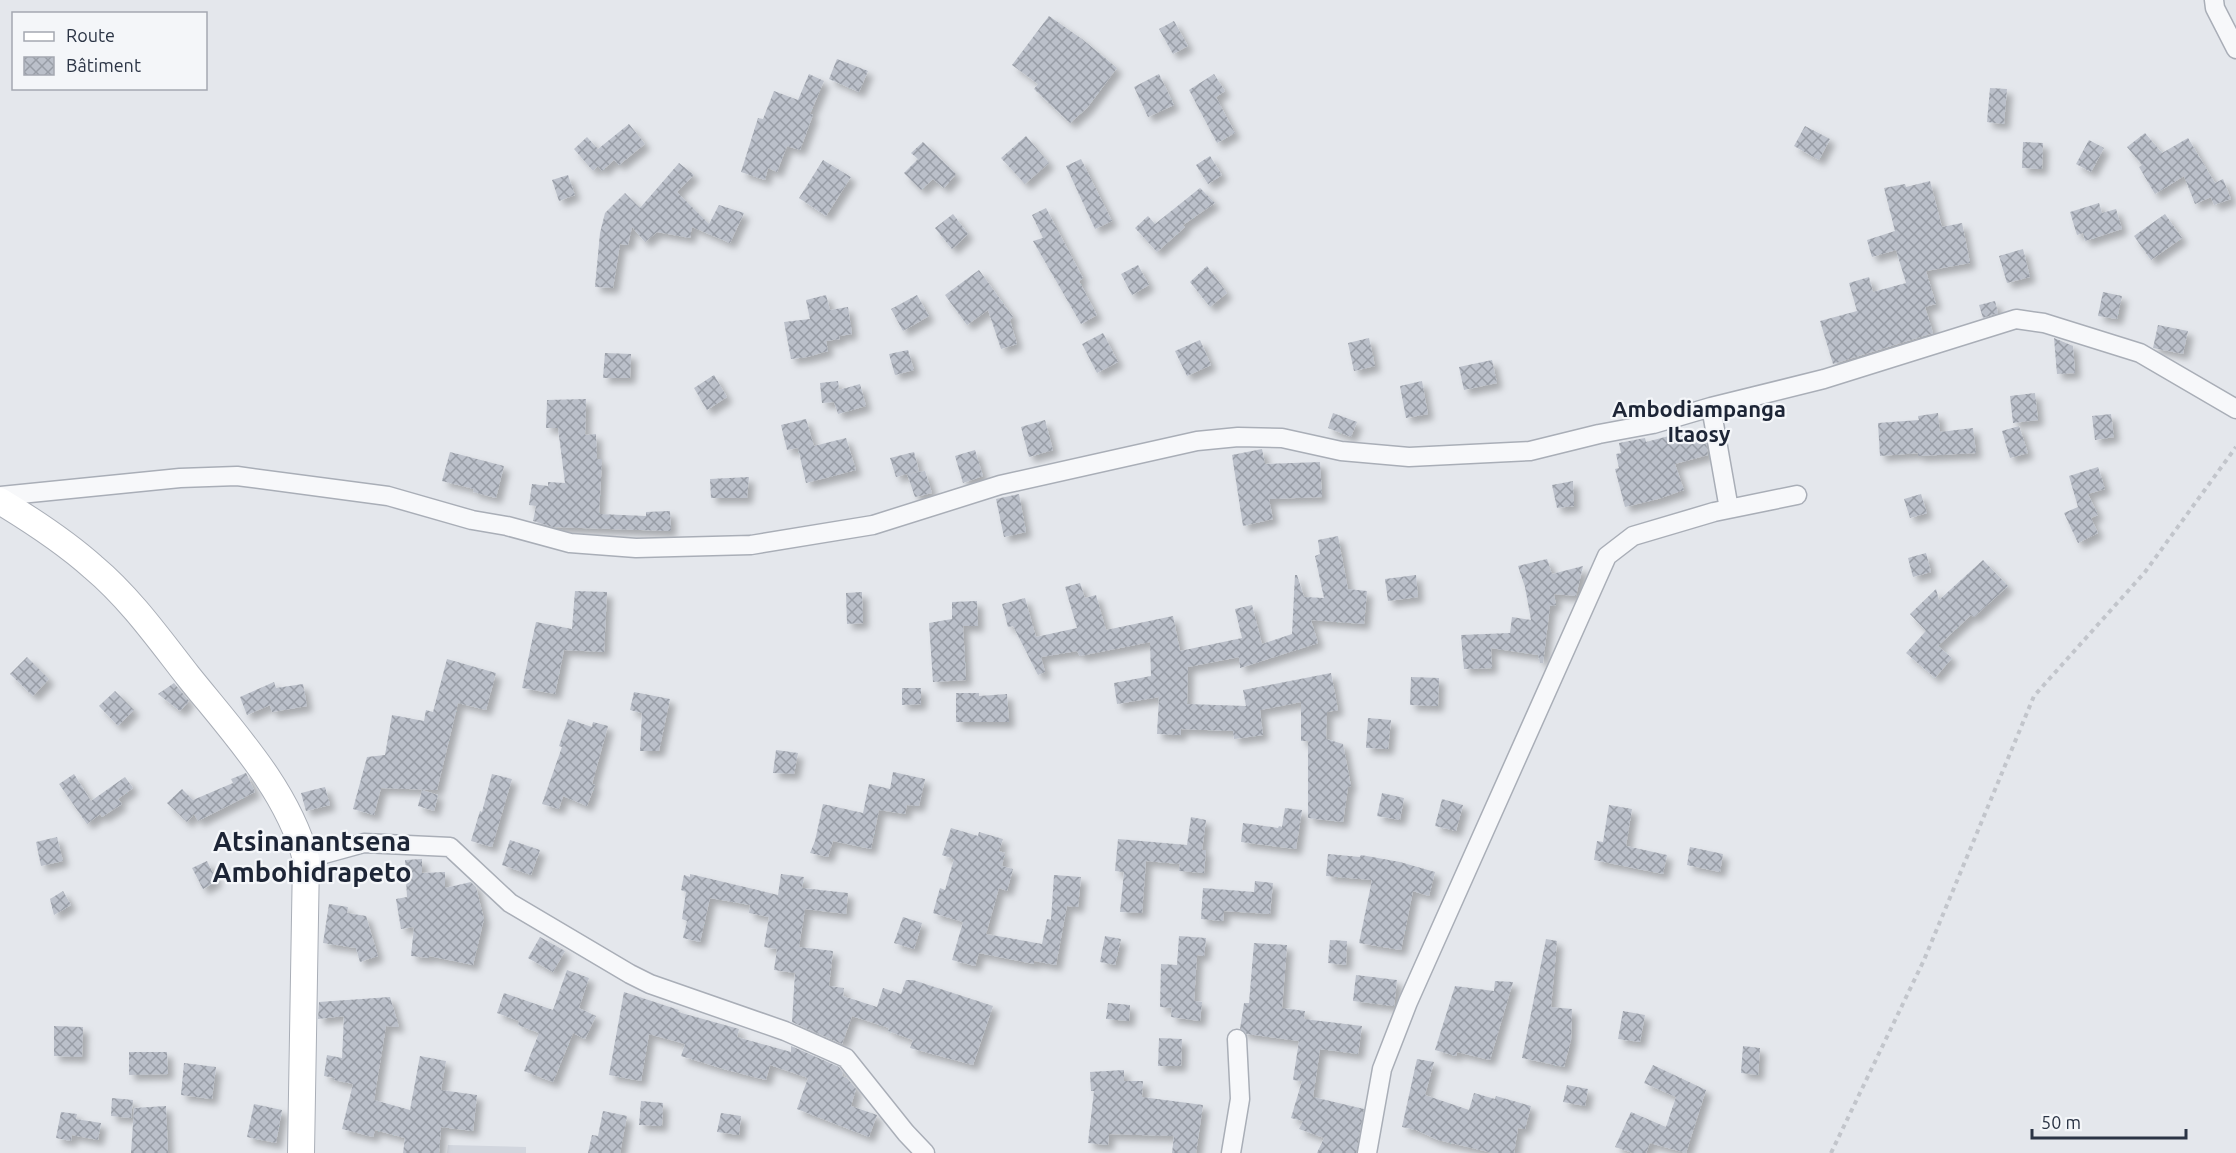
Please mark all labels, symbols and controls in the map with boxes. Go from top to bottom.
legend [12,12,207,90]
text: Route [66,25,115,45]
text: Bâtiment [66,55,141,75]
district label: Ambodiampanga Itaosy [1612,396,1786,446]
district label: Atsinanantsena Ambohidrapeto [213,826,411,887]
scale bar [2032,1102,2186,1140]
text: 50 m [2041,1112,2081,1132]

